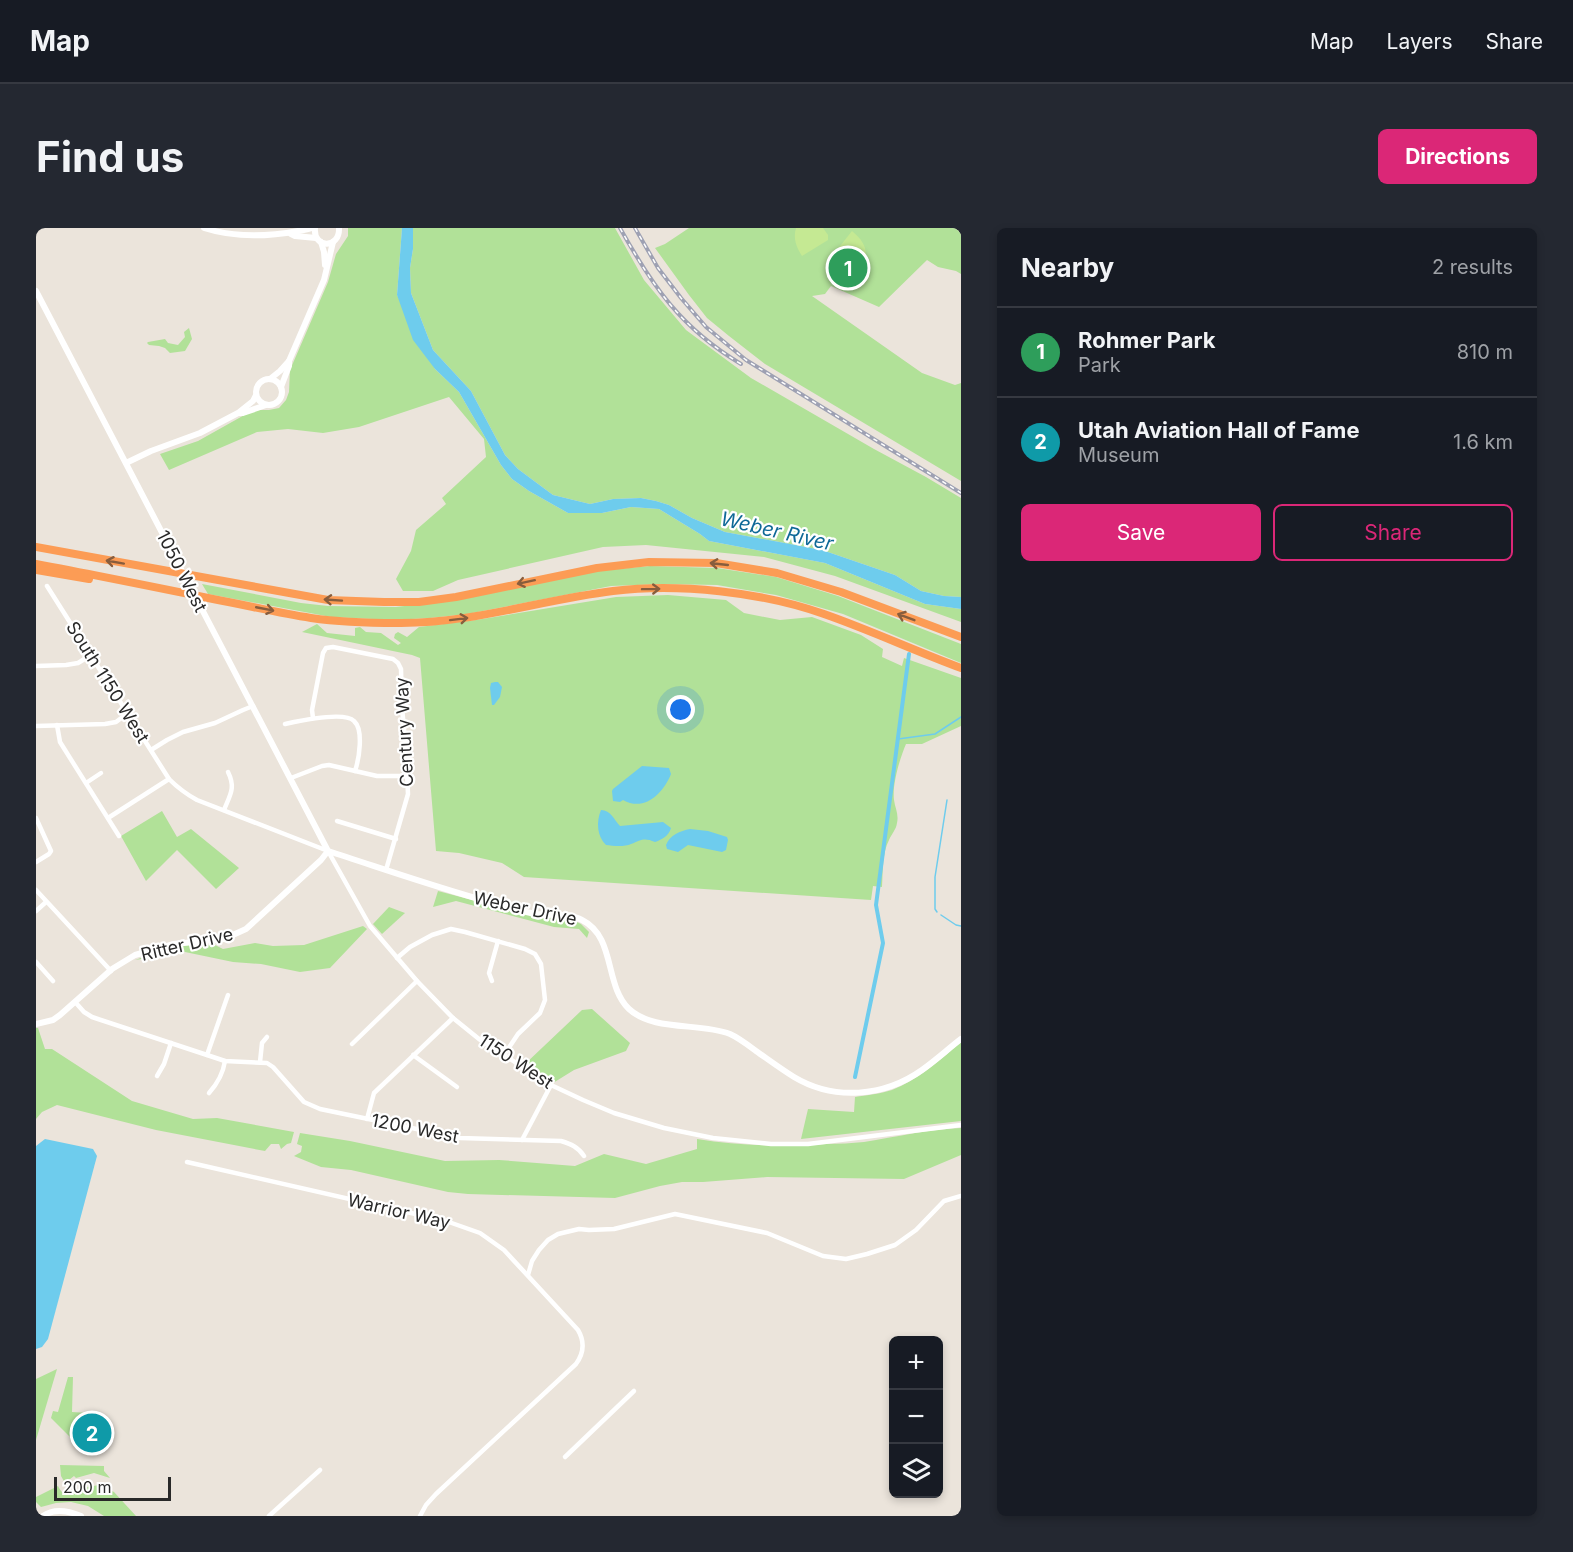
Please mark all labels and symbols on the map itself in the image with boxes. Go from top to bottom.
pin: 1 [828,246,868,291]
water label: Weber River [718,506,836,556]
street label: 1050 West [152,527,212,615]
one-way arrow [106,556,125,567]
one-way arrow [710,559,730,570]
one-way arrow [517,577,536,589]
one-way arrow [641,583,661,595]
one-way arrow [323,594,343,605]
one-way arrow [255,604,275,615]
one-way arrow [897,610,916,621]
one-way arrow [449,613,468,624]
street label: South 1150 West [62,617,154,747]
street label: Century Way [391,677,417,787]
your location [666,695,695,724]
street label: Weber Drive [471,887,579,929]
street label: Ritter Drive [139,923,235,965]
street label: 1150 West [475,1029,557,1093]
street label: 1200 West [369,1109,461,1147]
street label: Warrior Way [346,1189,452,1233]
pin: 2 [72,1410,112,1456]
scale bar [54,1474,171,1502]

